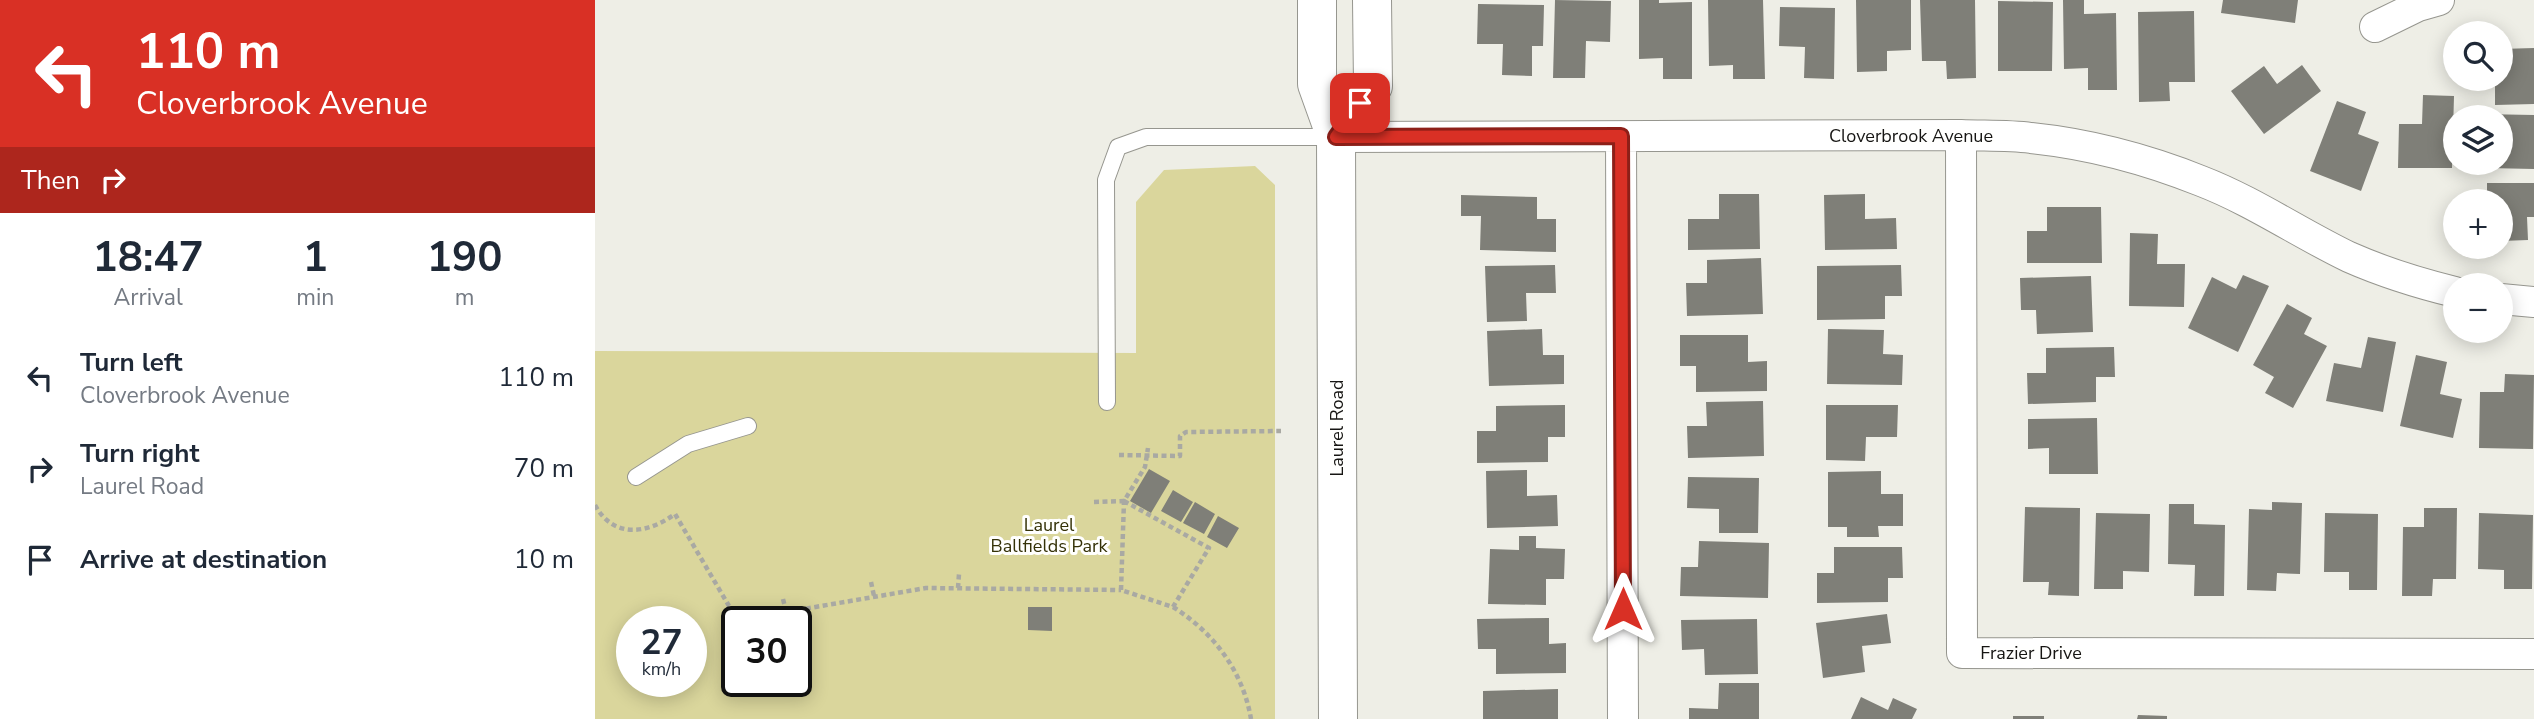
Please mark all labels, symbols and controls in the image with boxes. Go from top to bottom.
text: 110 m [136,18,280,85]
map controls [2443,21,2513,343]
button: search [2443,21,2513,91]
icon: left [21,28,112,119]
pin [1330,73,1390,133]
text: Cloverbrook Avenue [136,82,428,125]
icon: arrive [1341,84,1379,122]
button: layers [2443,105,2513,175]
street label: Cloverbrook Avenue [1829,124,1993,148]
icon: right [94,161,132,199]
text: Then [21,163,80,198]
button: + [2443,189,2513,259]
text: 18:47 [93,229,204,286]
text: 1 [303,229,328,286]
text: 190 [427,229,502,286]
button: − [2443,273,2513,343]
text: Arrival [114,282,183,313]
text: min [296,282,334,313]
text: m [455,282,475,313]
text: Turn left [80,345,183,380]
icon: left [21,359,59,397]
text: 110 m [498,360,574,395]
street label: Laurel Road [1325,379,1349,477]
text: Cloverbrook Avenue [80,380,290,411]
text: Turn right [80,436,199,471]
icon: right [21,450,59,488]
text: 70 m [514,451,574,486]
text: Laurel Road [80,471,204,502]
park label: Laurel Ballfields Park [991,513,1108,558]
icon: arrive [21,541,59,579]
text: Arrive at destination [80,542,327,577]
text: 10 m [514,542,574,577]
position arrow [1586,572,1660,646]
speed limit sign: 30 [721,606,812,697]
text: 27 [640,619,683,666]
street label: Frazier Drive [1980,641,2082,665]
text: km/h [642,657,681,681]

